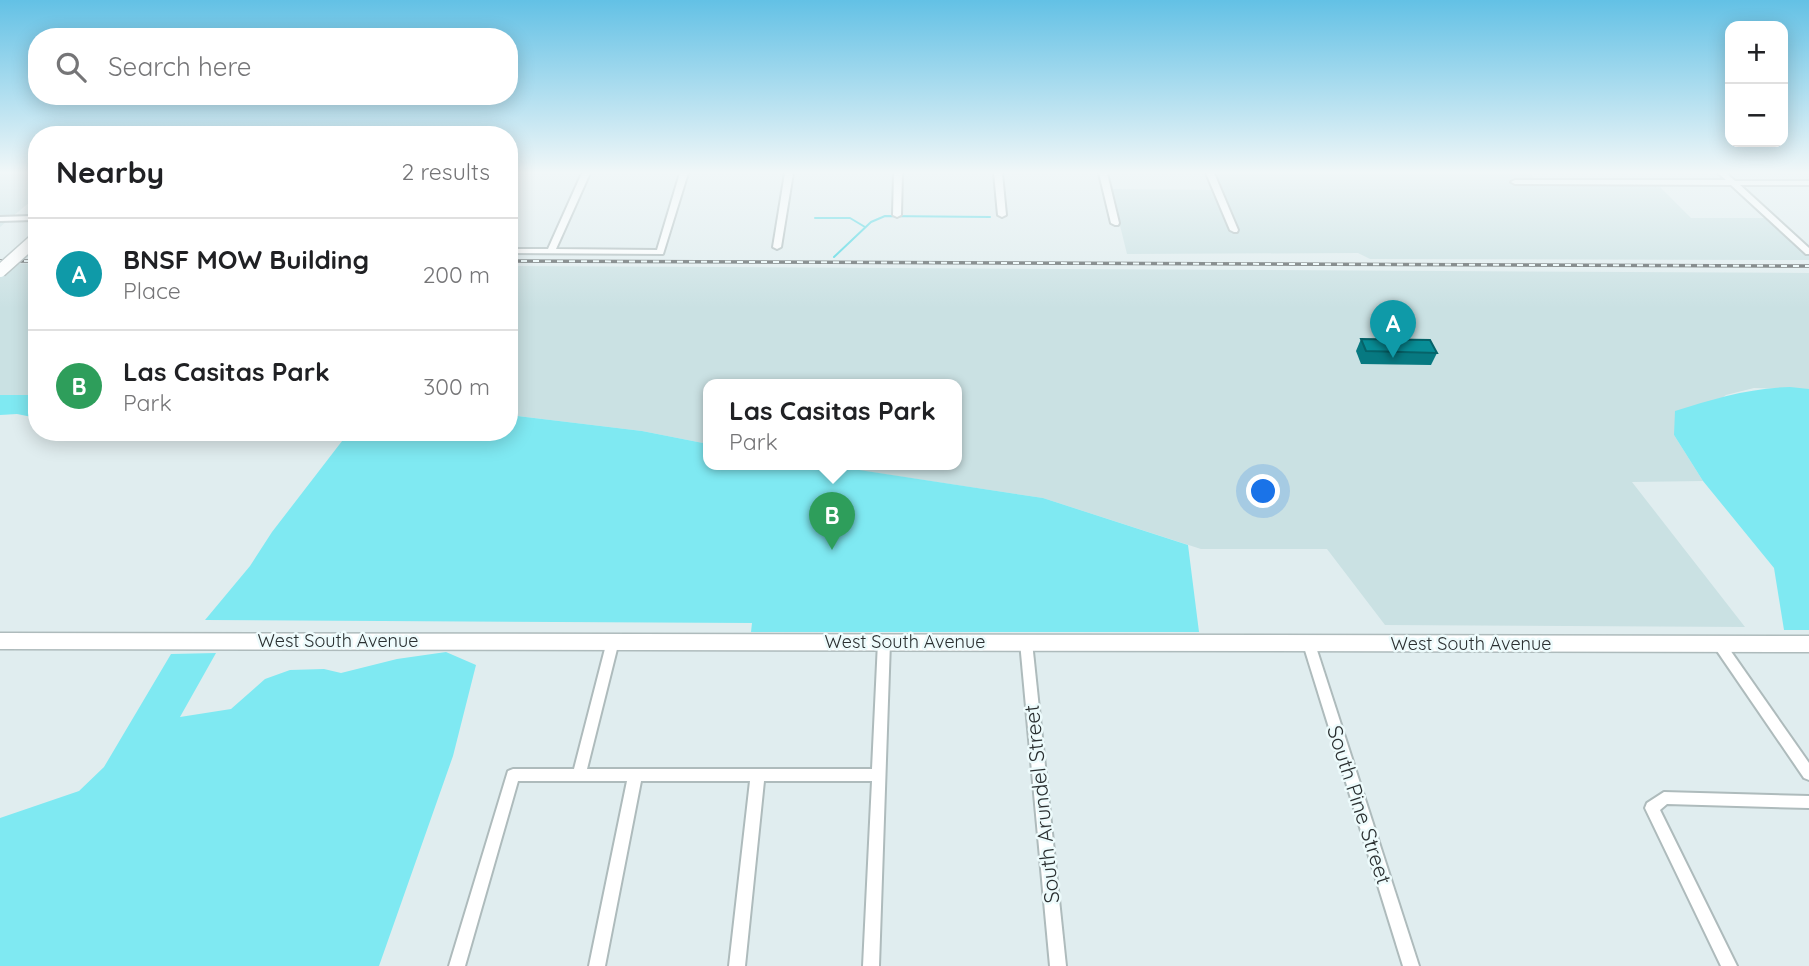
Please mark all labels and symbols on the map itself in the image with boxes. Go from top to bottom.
pin: A [1370,300,1416,358]
your location [1246,474,1280,508]
pin: B [809,492,855,550]
street label: West South Avenue [258,629,418,652]
street label: West South Avenue [825,630,985,653]
street label: West South Avenue [1391,632,1551,655]
street label: South Arundel Street [1018,704,1064,905]
street label: South Pine Street [1322,722,1398,887]

